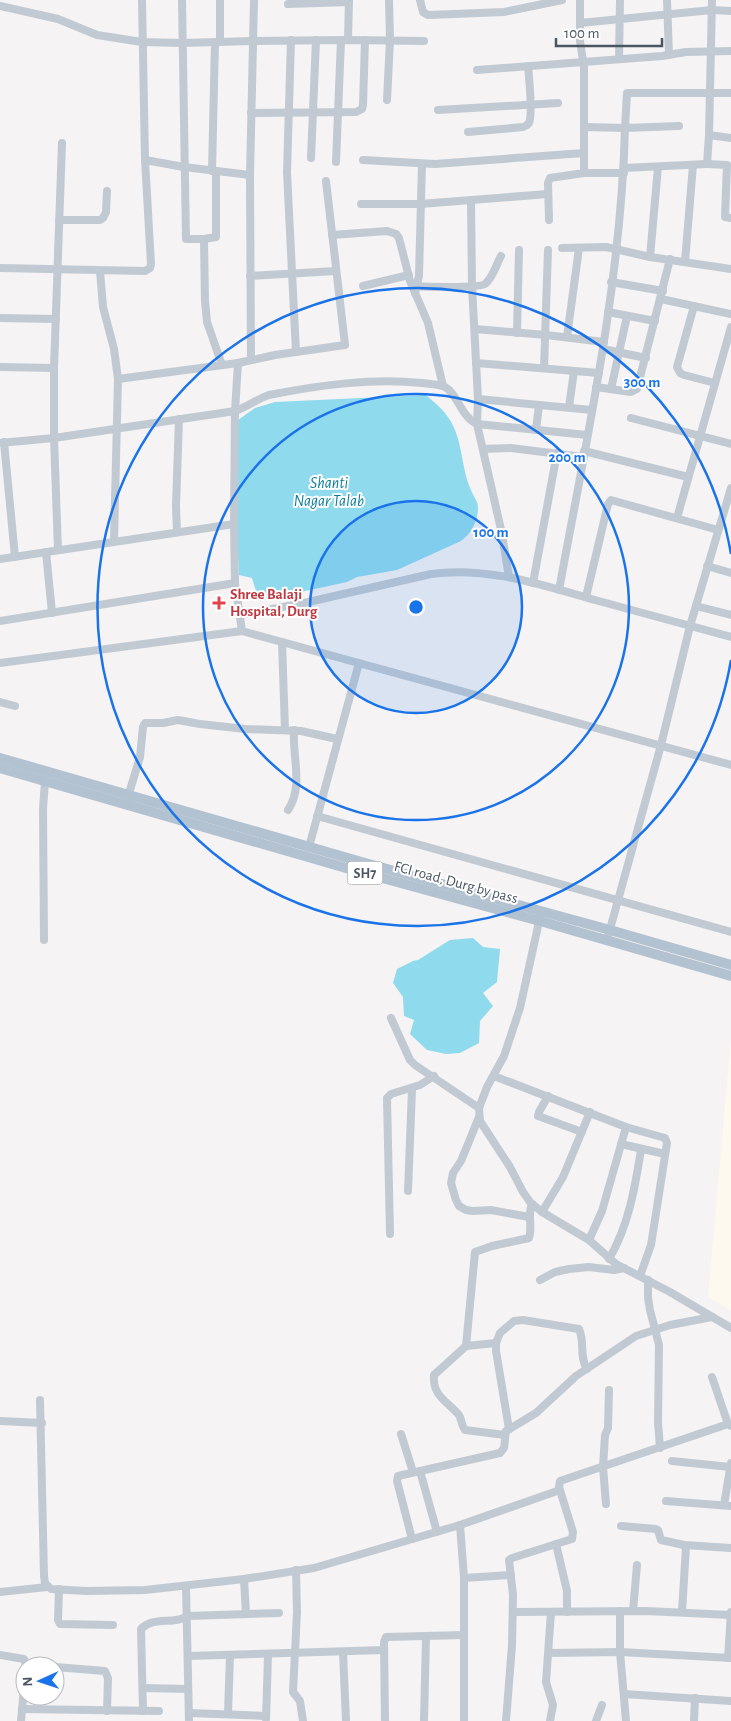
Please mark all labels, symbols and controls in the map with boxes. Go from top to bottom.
scale bar [556,15,662,47]
text: 100 m [564,26,599,41]
text: 300 m [624,375,660,390]
text: 200 m [548,450,586,465]
water label: Shanti Nagar Talab [294,475,364,509]
text: 100 m [473,525,509,540]
place label: Shree Balaji Hospital, Durg [230,587,318,619]
marker: Shree Balaji Hospital, Durg [212,596,226,610]
centre of rings [407,598,425,616]
street label: FCI road, Durg by pass [392,859,519,906]
road number: SH7 [348,861,382,884]
north arrow [15,1656,65,1706]
text: N [21,1676,35,1687]

